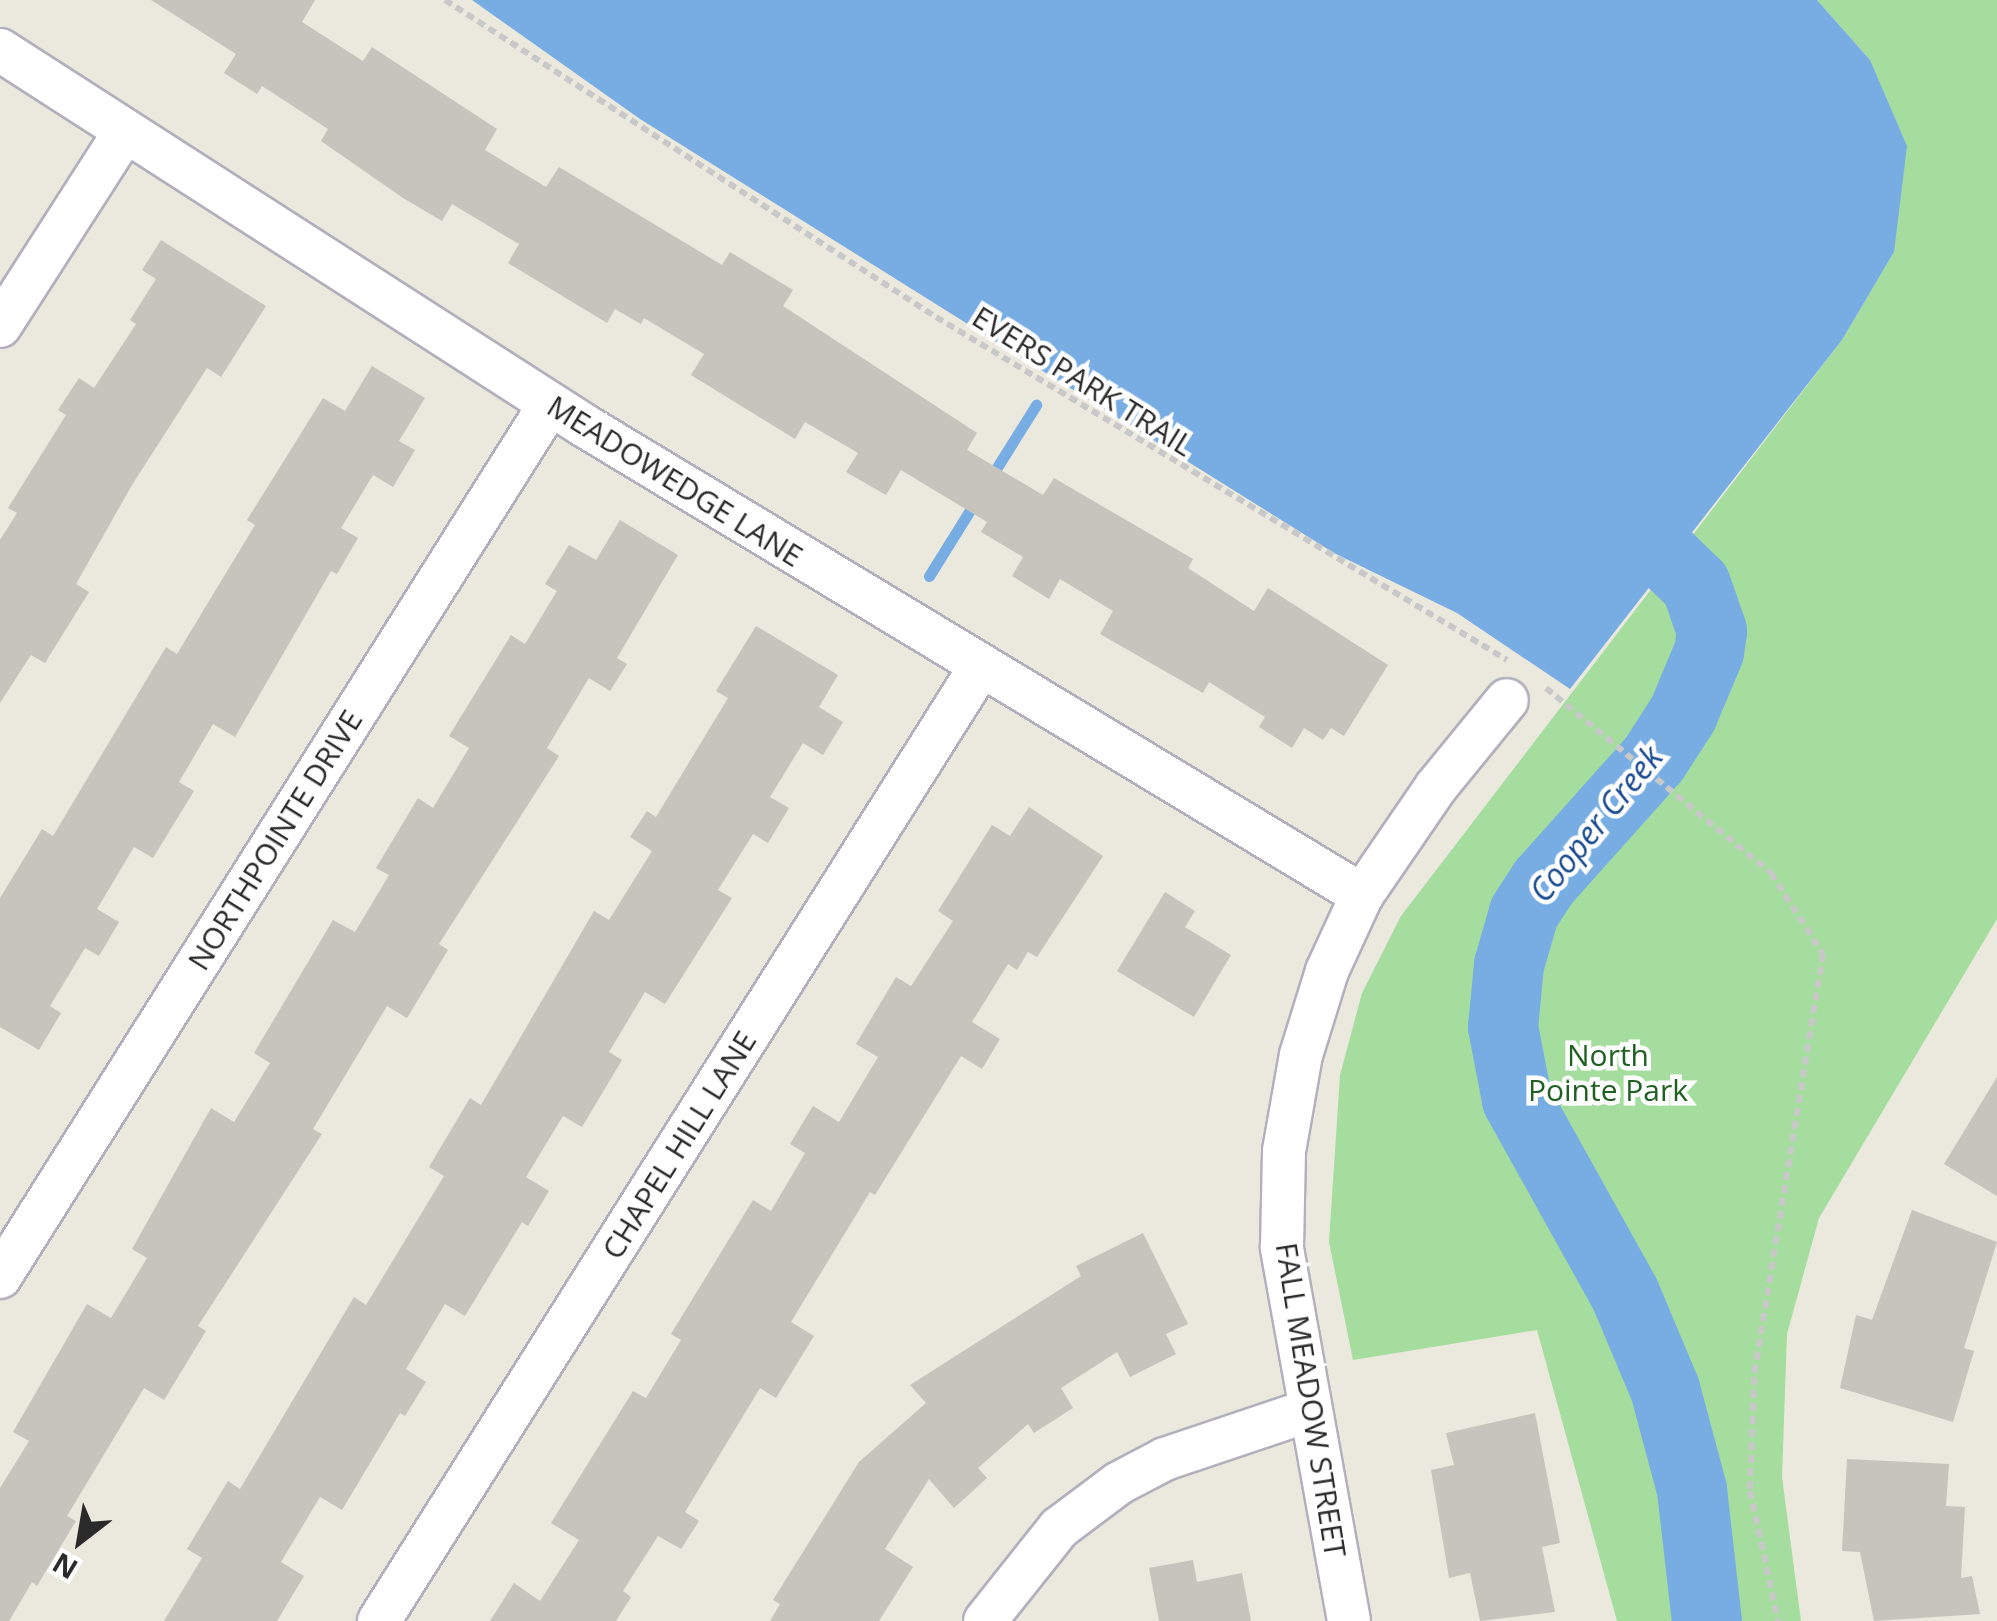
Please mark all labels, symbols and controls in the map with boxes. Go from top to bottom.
street label: EVERS PARK TRAIL [966,299,1200,463]
street label: MEADOWEDGE LANE [541,388,809,574]
street label: NORTHPOINTE DRIVE [180,703,370,977]
water label: Cooper Creek [1522,738,1670,910]
street label: CHAPEL HILL LANE [594,1025,764,1265]
park label: North Pointe Park [1528,1037,1688,1108]
street label: FALL MEADOW STREET [1268,1240,1354,1560]
north arrow [30,1491,130,1591]
text: N [45,1545,84,1589]

